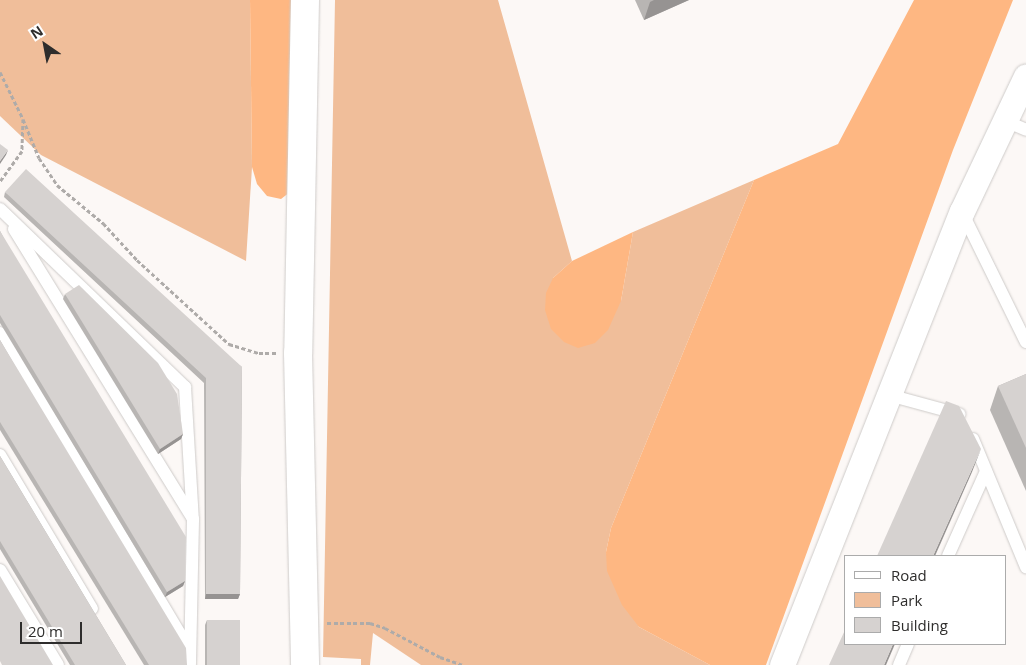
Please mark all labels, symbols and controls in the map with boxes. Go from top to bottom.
north arrow [20,20,70,70]
text: N [27,21,47,43]
legend [844,555,1006,645]
text: Road [891,565,927,585]
text: Park [891,590,922,610]
scale bar [22,612,85,644]
text: Building [891,615,948,635]
text: 20 m [28,621,63,641]

